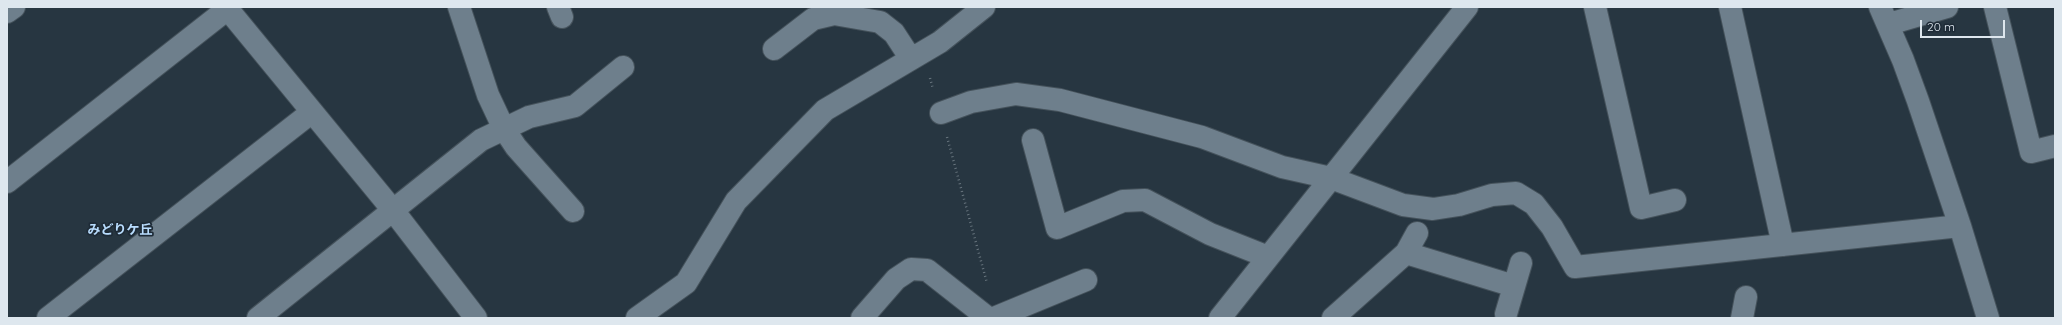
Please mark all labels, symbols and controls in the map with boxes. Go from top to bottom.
scale bar [1922,12,2007,38]
text: 20 m [1927,19,1955,34]
district label: みどりケ丘 [88,222,152,238]

